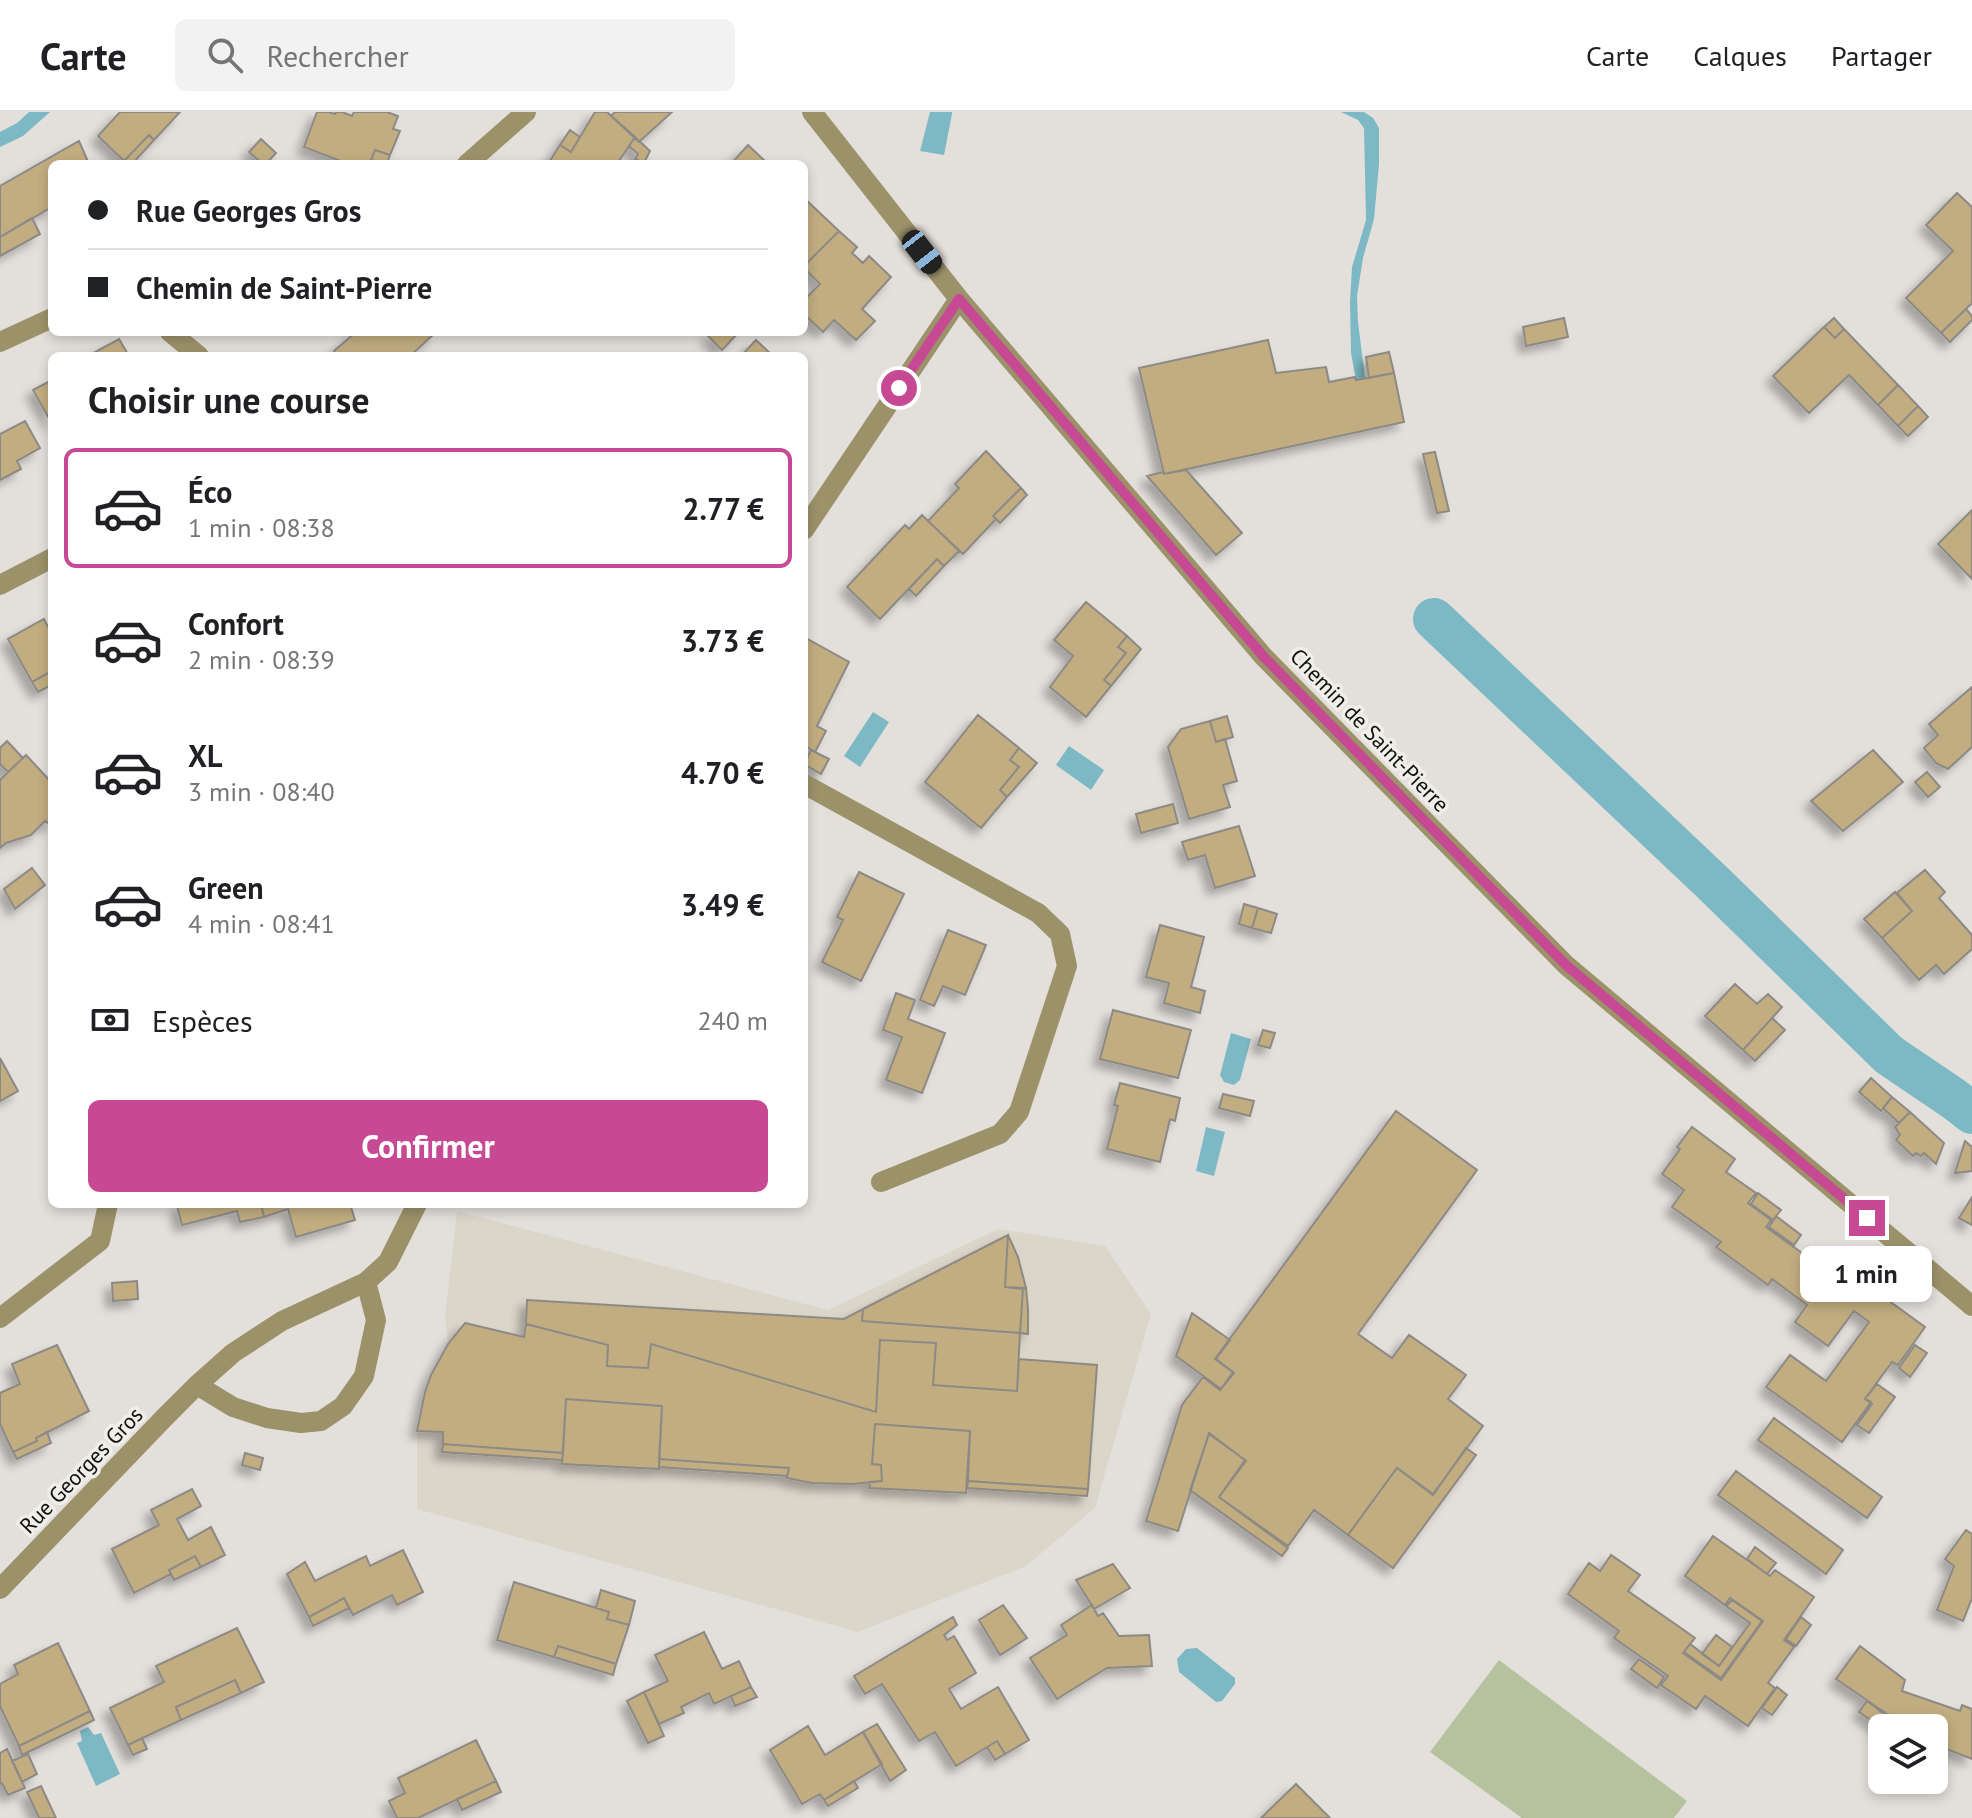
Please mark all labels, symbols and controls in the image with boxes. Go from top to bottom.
search box [175,19,735,91]
text: Carte [40,31,127,80]
icon: search [203,33,247,77]
text: Rechercher [267,36,409,75]
text: Carte [1586,37,1649,74]
text: Calques [1693,37,1787,74]
text: Partager [1831,37,1932,74]
text: Rue Georges Gros [136,191,361,230]
car [898,226,946,278]
text: Chemin de Saint-Pierre [136,268,432,307]
route start [881,370,917,406]
text: Choisir une course [88,376,370,423]
icon: car [92,472,164,544]
text: Éco [188,472,232,511]
text: 2.77 € [683,489,764,528]
text: 1 min · 08:38 [188,511,335,544]
icon: car [92,604,164,676]
text: Confort [188,604,284,643]
text: 3.73 € [681,621,764,660]
street label: Chemin de Saint-Pierre [1285,642,1455,818]
text: 2 min · 08:39 [188,643,335,676]
icon: car [92,736,164,808]
text: XL [188,736,222,775]
text: 4.70 € [681,753,764,792]
text: 3 min · 08:40 [188,775,335,808]
icon: car [92,868,164,940]
text: Green [188,868,263,907]
text: 3.49 € [681,885,764,924]
text: 4 min · 08:41 [188,907,335,940]
icon: cash [88,998,132,1042]
text: Espèces [152,1001,253,1040]
text: 240 m [697,1004,768,1037]
button: Confirmer [88,1100,768,1192]
route end [1849,1200,1885,1236]
callout: 1 min [1801,1246,1933,1302]
text: 1 min [1834,1257,1898,1290]
street label: Rue Georges Gros [13,1401,149,1539]
map controls [1868,1714,1948,1794]
button: layers [1868,1714,1948,1794]

